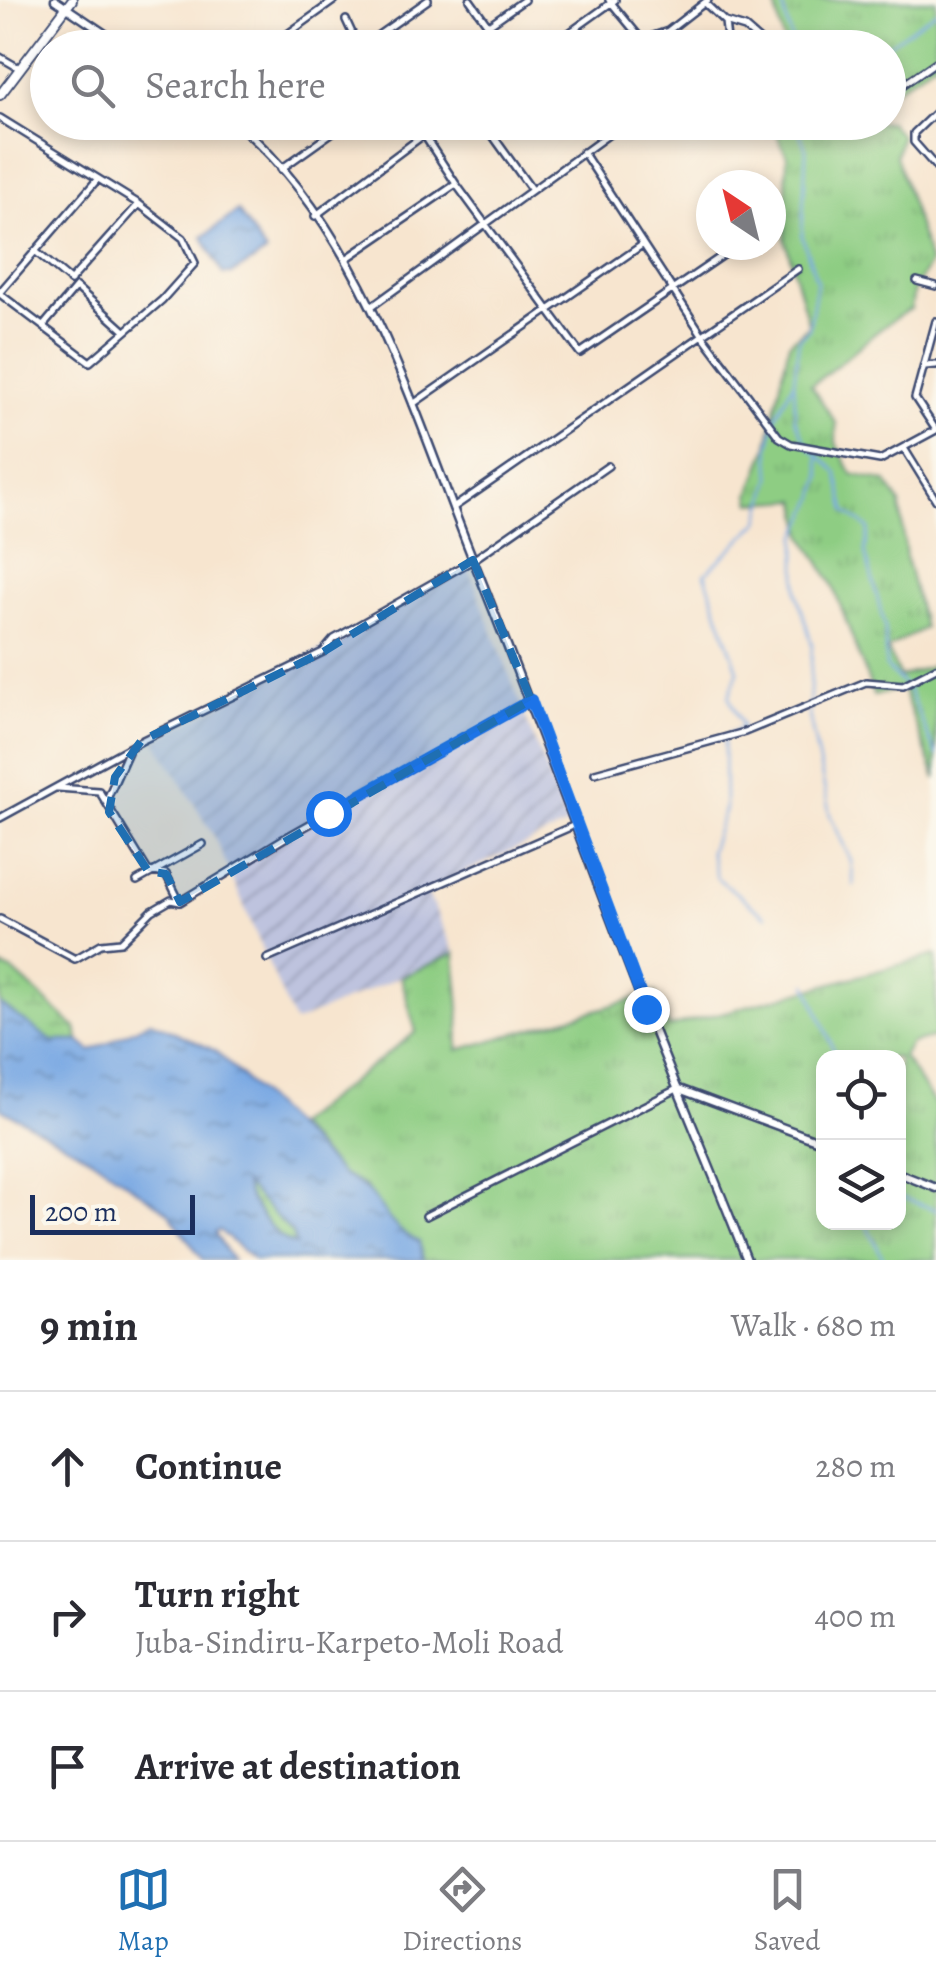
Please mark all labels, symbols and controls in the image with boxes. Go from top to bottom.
search box [30,30,906,140]
icon: search [65,58,120,113]
text: Search here [145,59,326,111]
north arrow [696,170,786,260]
route start [306,791,352,837]
route end [624,987,670,1033]
map controls [816,1050,906,1230]
button: locate [816,1050,906,1140]
button: layers [816,1140,906,1230]
scale bar [30,1190,195,1234]
text: 200 m [45,1193,117,1231]
text: 9 min [40,1297,138,1354]
text: Walk · 680 m [731,1303,896,1347]
icon: ahead [40,1439,95,1494]
text: Continue [135,1440,282,1492]
text: 280 m [815,1444,896,1488]
text: Turn right [135,1568,300,1620]
icon: right [40,1589,95,1644]
text: 400 m [814,1594,896,1638]
text: Juba-Sindiru-Karpeto-Moli Road [135,1620,563,1664]
icon: arrive [40,1739,95,1794]
text: Arrive at destination [135,1740,461,1792]
tab: Map [116,1862,171,1960]
tab: Directions [402,1862,522,1960]
tab: Saved [754,1862,820,1960]

